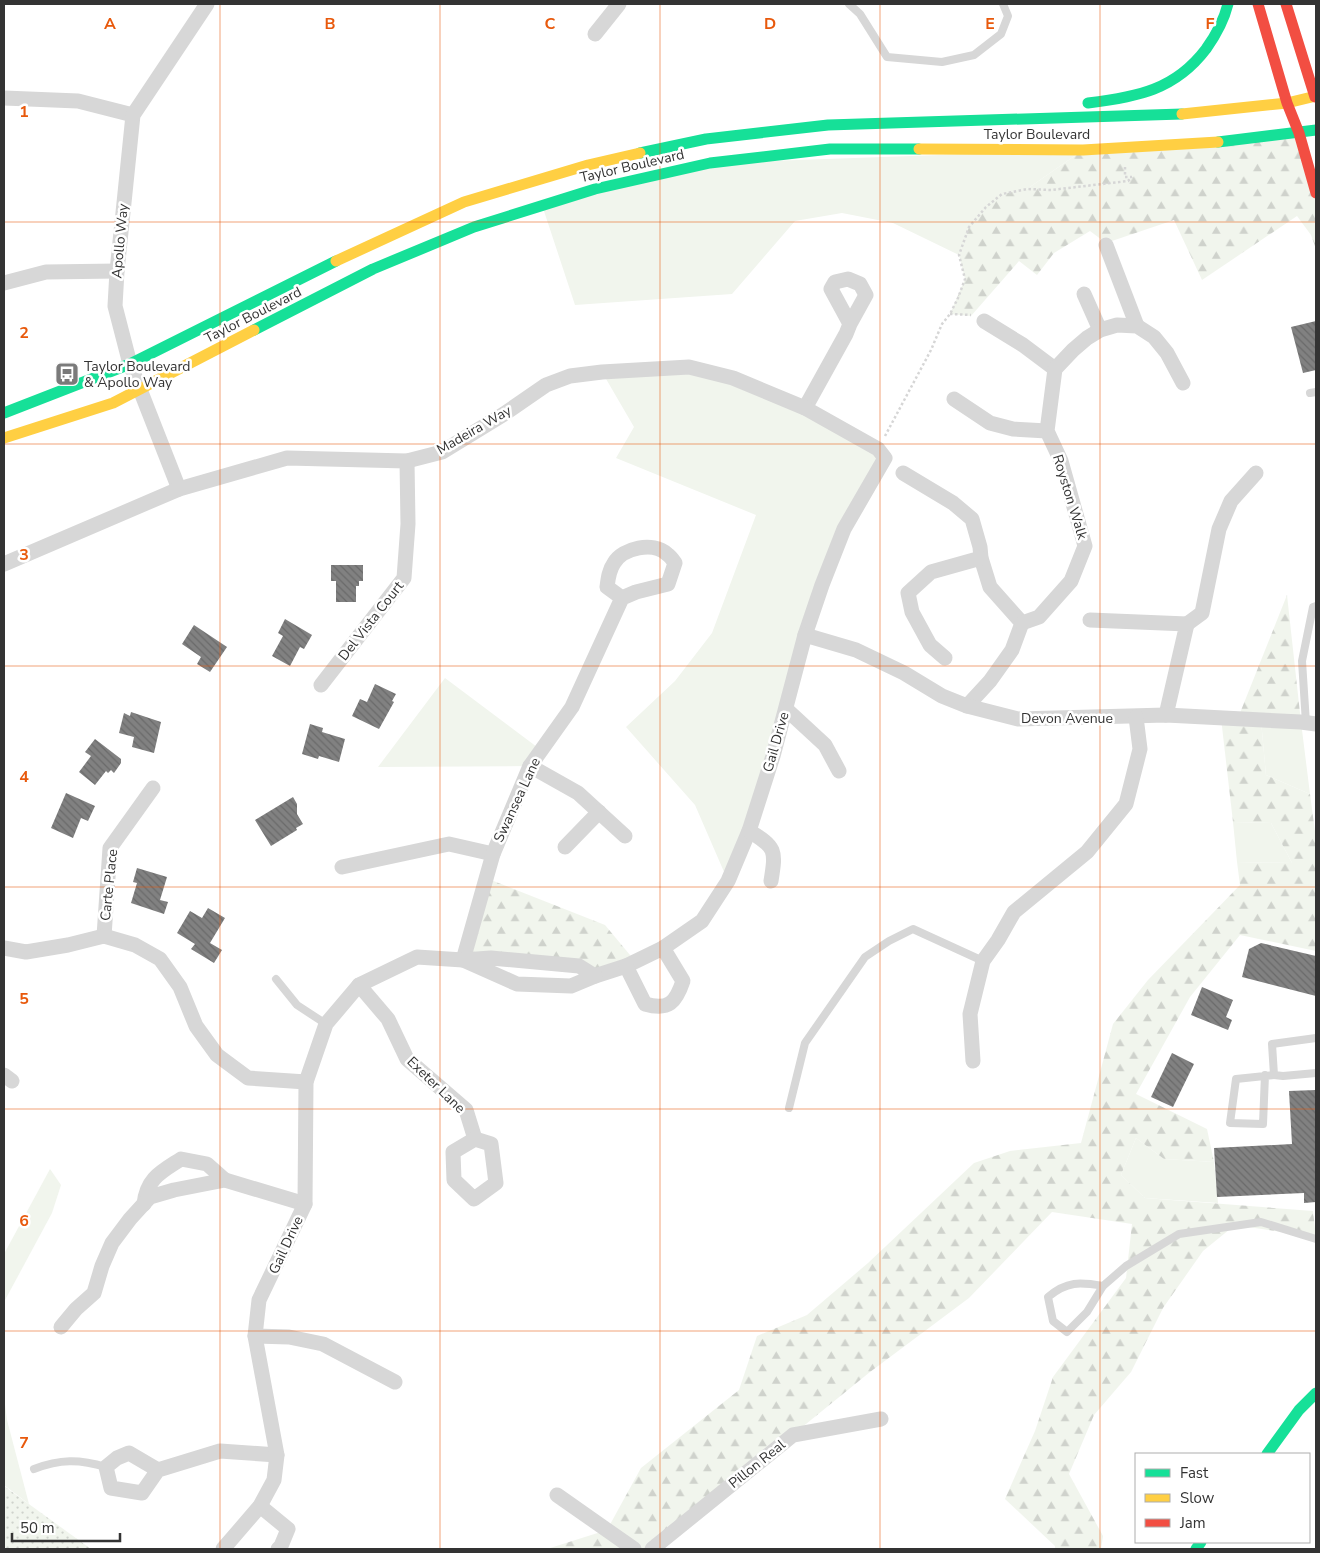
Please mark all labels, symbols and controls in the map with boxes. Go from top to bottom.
text: A [104,13,116,35]
text: B [324,13,336,35]
text: C [545,13,556,35]
text: D [764,13,776,35]
text: E [985,13,995,35]
text: F [1206,13,1215,35]
text: 1 [19,101,29,123]
street label: Taylor Boulevard [984,125,1090,144]
street label: Taylor Boulevard [578,145,686,187]
street label: Apollo Way [107,202,133,279]
street label: Taylor Boulevard [201,282,305,348]
text: 2 [19,322,29,344]
place label: Taylor Boulevard & Apollo Way [84,357,190,392]
bus stop icon: Taylor Boulevard & Apollo Way [54,361,80,387]
street label: Madeira Way [433,401,516,459]
street label: Royston Walk [1048,452,1092,543]
text: 3 [19,544,29,566]
street label: Del Vista Court [334,577,408,665]
street label: Devon Avenue [1021,709,1113,728]
street label: Gail Drive [758,710,794,774]
street label: Swansea Lane [489,755,545,845]
text: 4 [19,766,29,788]
street label: Carte Place [96,848,122,922]
text: 5 [19,988,29,1010]
street label: Exeter Lane [403,1052,469,1118]
text: 6 [19,1210,29,1232]
street label: Gail Drive [264,1213,308,1277]
text: 7 [19,1432,29,1454]
street label: Pillon Real [725,1435,790,1493]
legend [1135,1453,1310,1543]
text: Fast [1180,1463,1209,1483]
text: Slow [1180,1488,1215,1508]
scale bar [12,1510,120,1542]
text: Jam [1179,1513,1206,1533]
text: 50 m [20,1518,55,1538]

